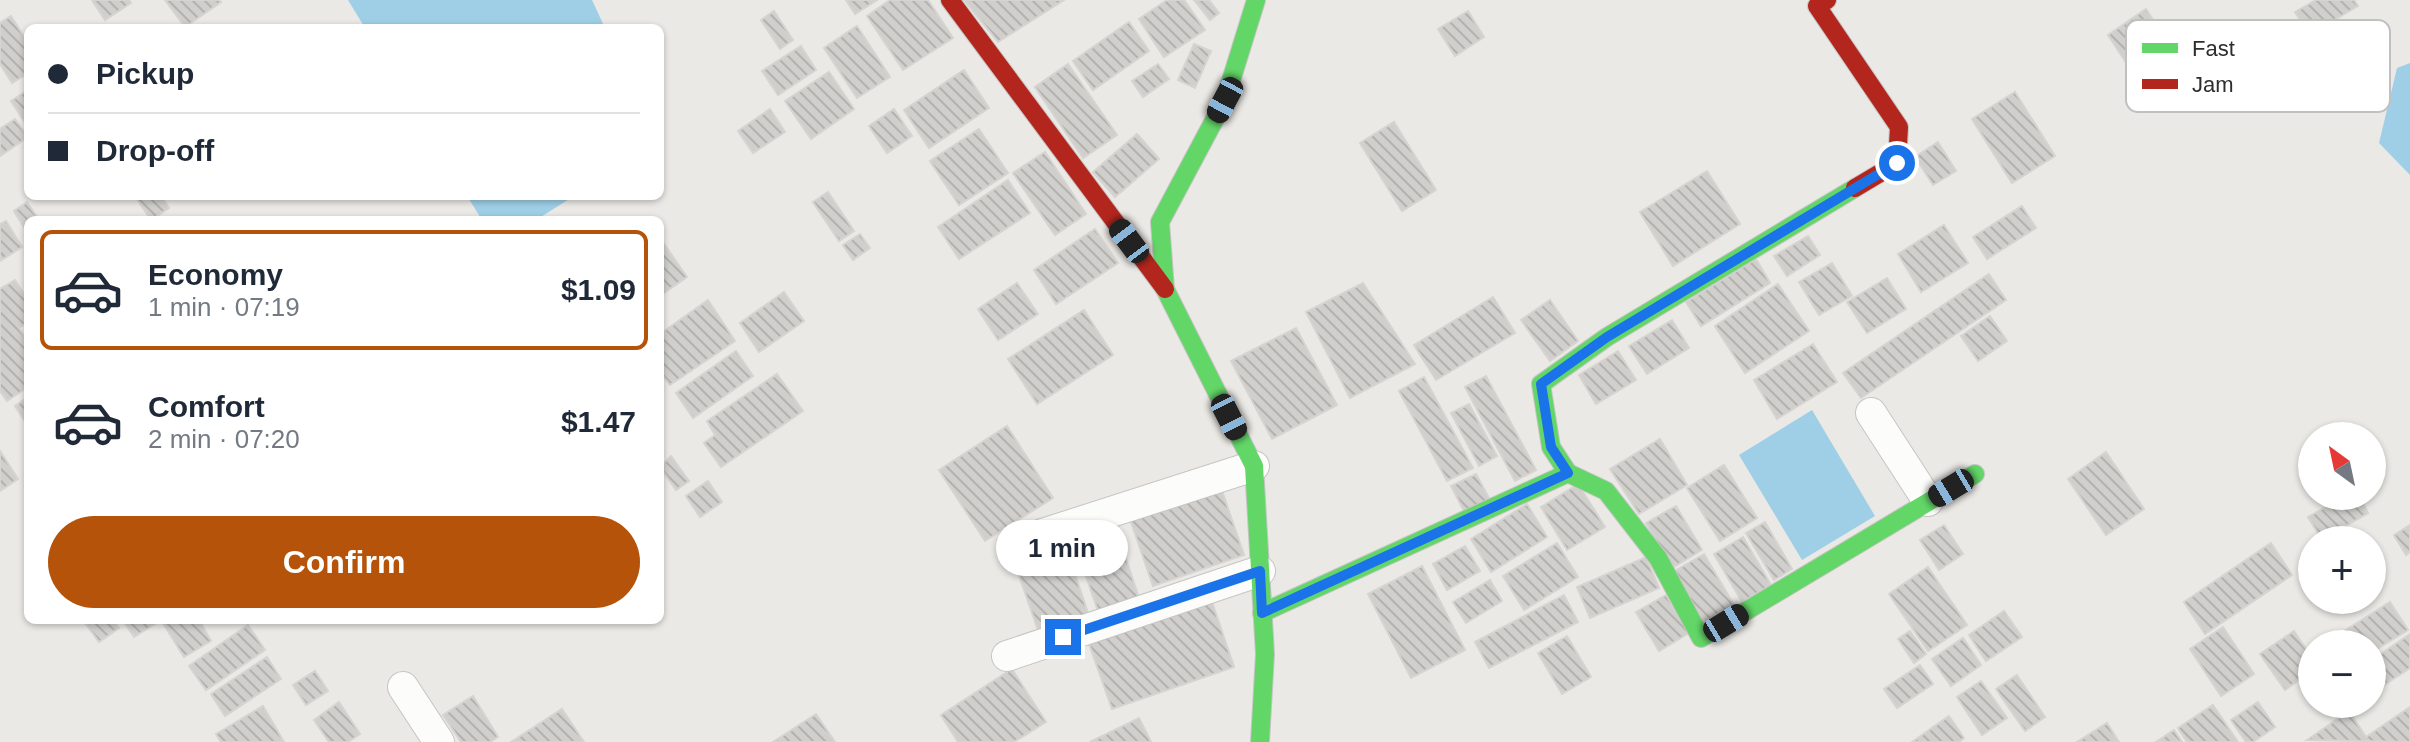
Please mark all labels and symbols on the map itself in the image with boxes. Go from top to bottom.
legend [2126,20,2390,112]
text: Fast [2192,36,2235,61]
text: Jam [2192,72,2234,97]
car [1203,73,1247,127]
route start [1879,145,1915,181]
car [1105,215,1153,267]
car [1207,390,1251,444]
north arrow [2298,422,2386,510]
car [1924,465,1978,511]
callout: 1 min [997,521,1129,577]
car [1699,600,1753,646]
route end [1045,619,1081,655]

